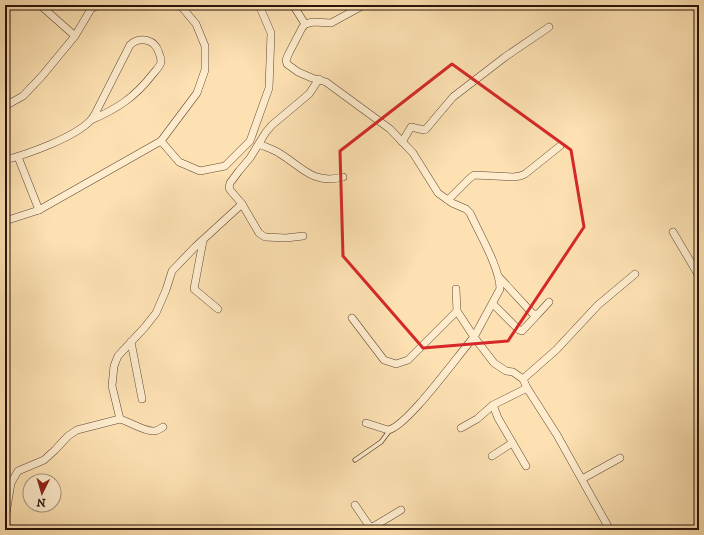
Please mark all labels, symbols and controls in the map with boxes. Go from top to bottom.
north arrow [22,473,62,513]
text: N [36,495,46,509]

